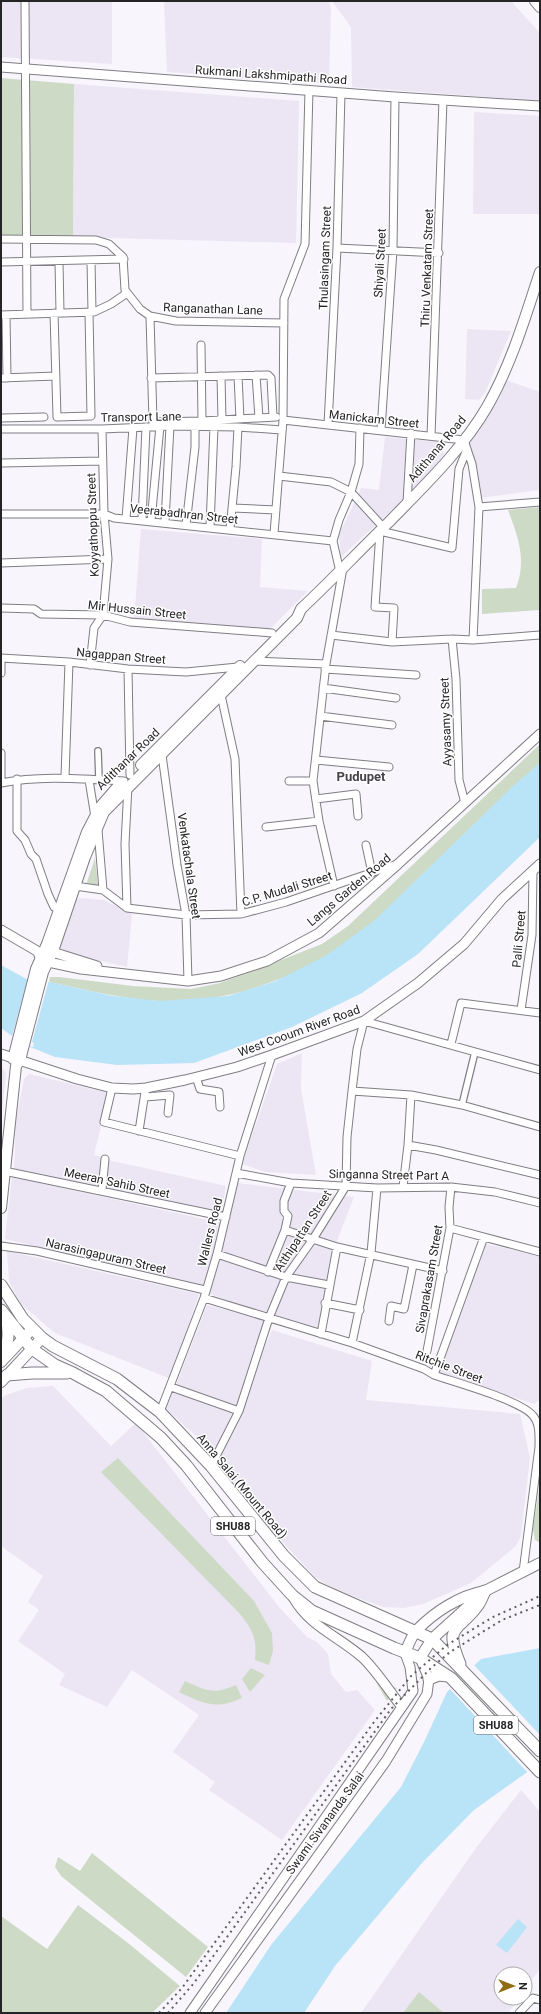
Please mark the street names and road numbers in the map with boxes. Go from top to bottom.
street label: Rukmani Lakshmipathi Road [195,63,347,87]
street label: Thulasingam Street [316,206,334,310]
street label: Thiru Venkatam Street [418,208,436,328]
street label: Shiyali Street [371,228,389,298]
street label: Ranganathan Lane [163,300,263,318]
street label: Manickam Street [328,407,420,431]
street label: Transport Lane [101,409,181,425]
street label: Adithanar Road [405,413,469,485]
street label: Koyyathoppu Street [84,473,102,577]
street label: Veerabadhran Street [129,501,239,527]
street label: Mir Hussain Street [87,598,187,622]
street label: Nagappan Street [76,645,166,667]
street label: Ayyasamy Street [437,677,455,767]
street label: Adithanar Road [94,725,162,793]
street label: Venkatachala Street [175,812,203,920]
street label: Langs Garden Road [304,851,394,929]
street label: C.P. Mudali Street [240,869,334,909]
street label: Palli Street [510,910,528,968]
street label: West Cooum River Road [236,1002,362,1060]
street label: Meeran Sahib Street [63,1165,171,1201]
street label: Singanna Street Part A [329,1167,450,1183]
street label: Atthipattan Street [272,1188,335,1274]
street label: Wallers Road [195,1196,225,1268]
street label: Sivaprakasam Street [413,1224,445,1334]
street label: Narasingapuram Street [44,1235,168,1277]
street label: Ritchie Street [413,1348,485,1386]
street label: Anna Salai (Mount Road) [194,1431,290,1541]
road number: SHU88 [211,1517,255,1535]
road number: SHU88 [474,1716,518,1734]
street label: Swami Sivananda Salai [283,1769,367,1877]

